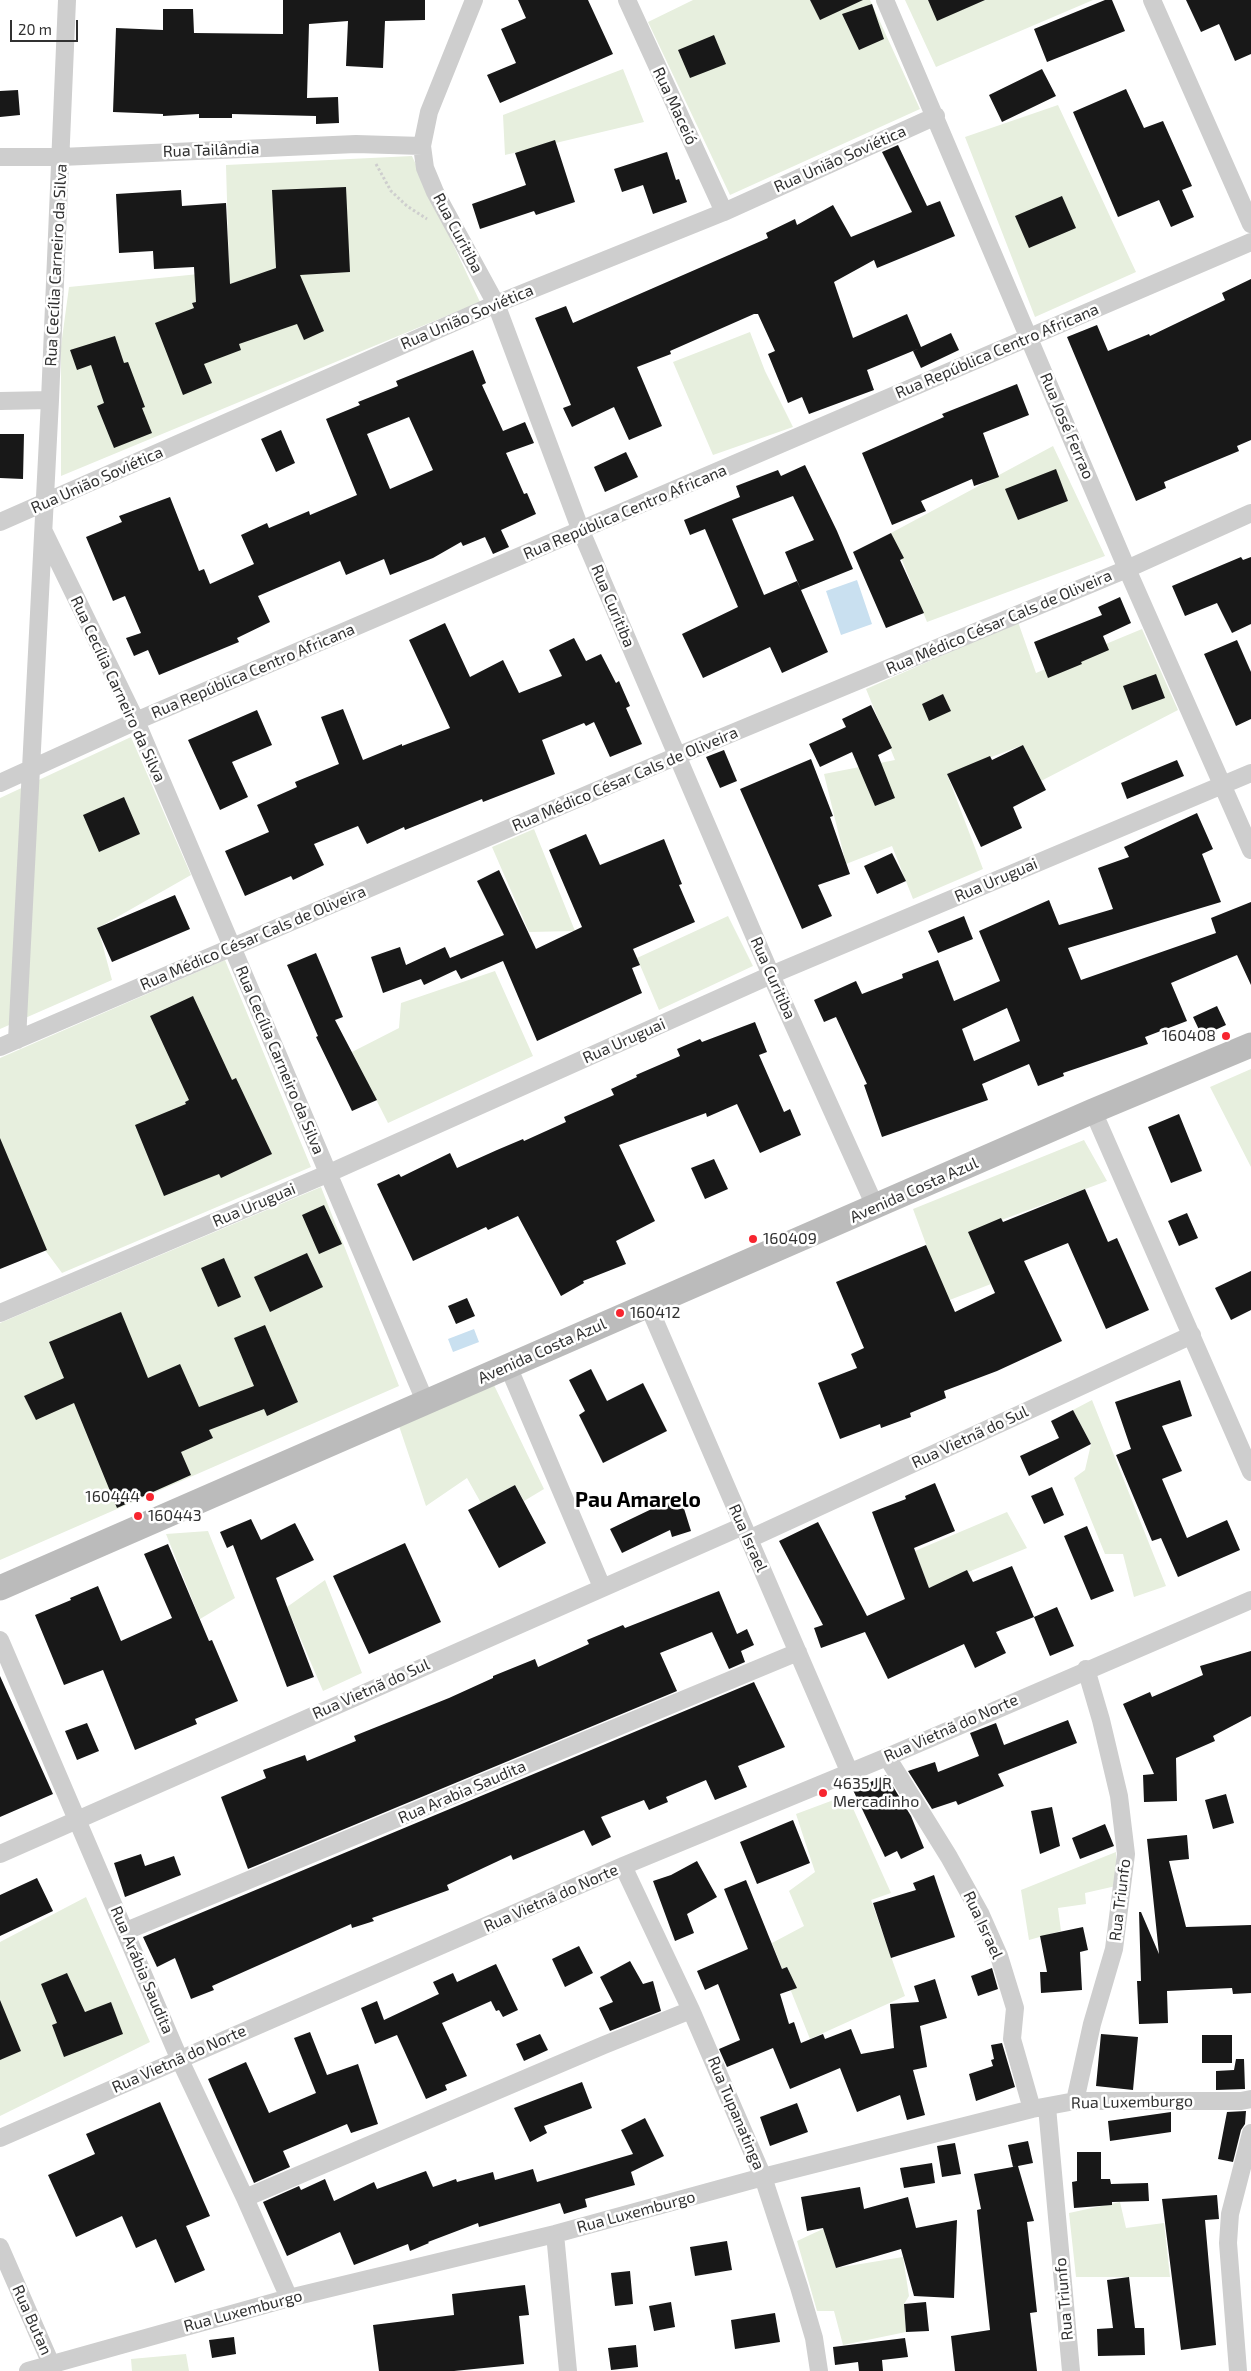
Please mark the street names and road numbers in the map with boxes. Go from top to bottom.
street label: Rua Maceió [649,64,701,148]
street label: Rua União Soviética [771,121,909,197]
street label: Rua Tailândia [162,139,260,161]
street label: Rua Cecília Carneiro da Silva [41,163,71,367]
street label: Rua Curitiba [429,190,487,276]
street label: Rua União Soviética [398,280,536,354]
street label: Rua República Centro Africana [892,299,1102,403]
street label: Rua José Ferrao [1036,370,1098,482]
street label: Rua União Soviética [28,442,166,518]
street label: Rua República Centro Africana [520,460,730,564]
street label: Rua Curitiba [587,562,639,650]
street label: Rua Médico César Cals de Oliveira [883,566,1115,678]
street label: Rua Cecília Carneiro da Silva [66,593,170,785]
street label: Rua República Centro Africana [148,619,358,723]
street label: Rua Médico César Cals de Oliveira [509,723,741,835]
street label: Rua Uruguai [952,854,1040,906]
street label: Rua Médico César Cals de Oliveira [137,882,369,994]
street label: Rua Curitiba [746,934,800,1022]
street label: Rua Cecília Carneiro da Silva [231,963,329,1157]
street label: Rua Uruguai [580,1014,668,1068]
street label: Avenida Costa Azul [847,1153,981,1227]
street label: Rua Uruguai [210,1179,298,1231]
street label: Avenida Costa Azul [475,1314,609,1388]
street label: Rua Vietnã do Sul [909,1402,1031,1472]
street label: Rua Israel [725,1501,771,1575]
street label: Rua Vietnã do Sul [310,1655,432,1723]
street label: Rua Vietnã do Norte [881,1690,1021,1766]
street label: Rua Arabia Saudita [395,1756,529,1828]
street label: Rua Triunfo [1105,1858,1135,1942]
street label: Rua Vietnã do Norte [481,1860,621,1936]
street label: Rua Israel [959,1888,1007,1962]
street label: Rua Arábia Saudita [106,1903,178,2037]
street label: Rua Vietnã do Norte [109,2021,249,2097]
street label: Rua Tupanatinga [703,2053,769,2173]
street label: Rua Luxemburgo [1071,2091,1193,2113]
street label: Rua Luxemburgo [575,2187,697,2237]
street label: Rua Triunfo [1051,2257,1077,2341]
street label: Rua Butan [8,2282,56,2358]
street label: Rua Luxemburgo [182,2286,304,2336]

